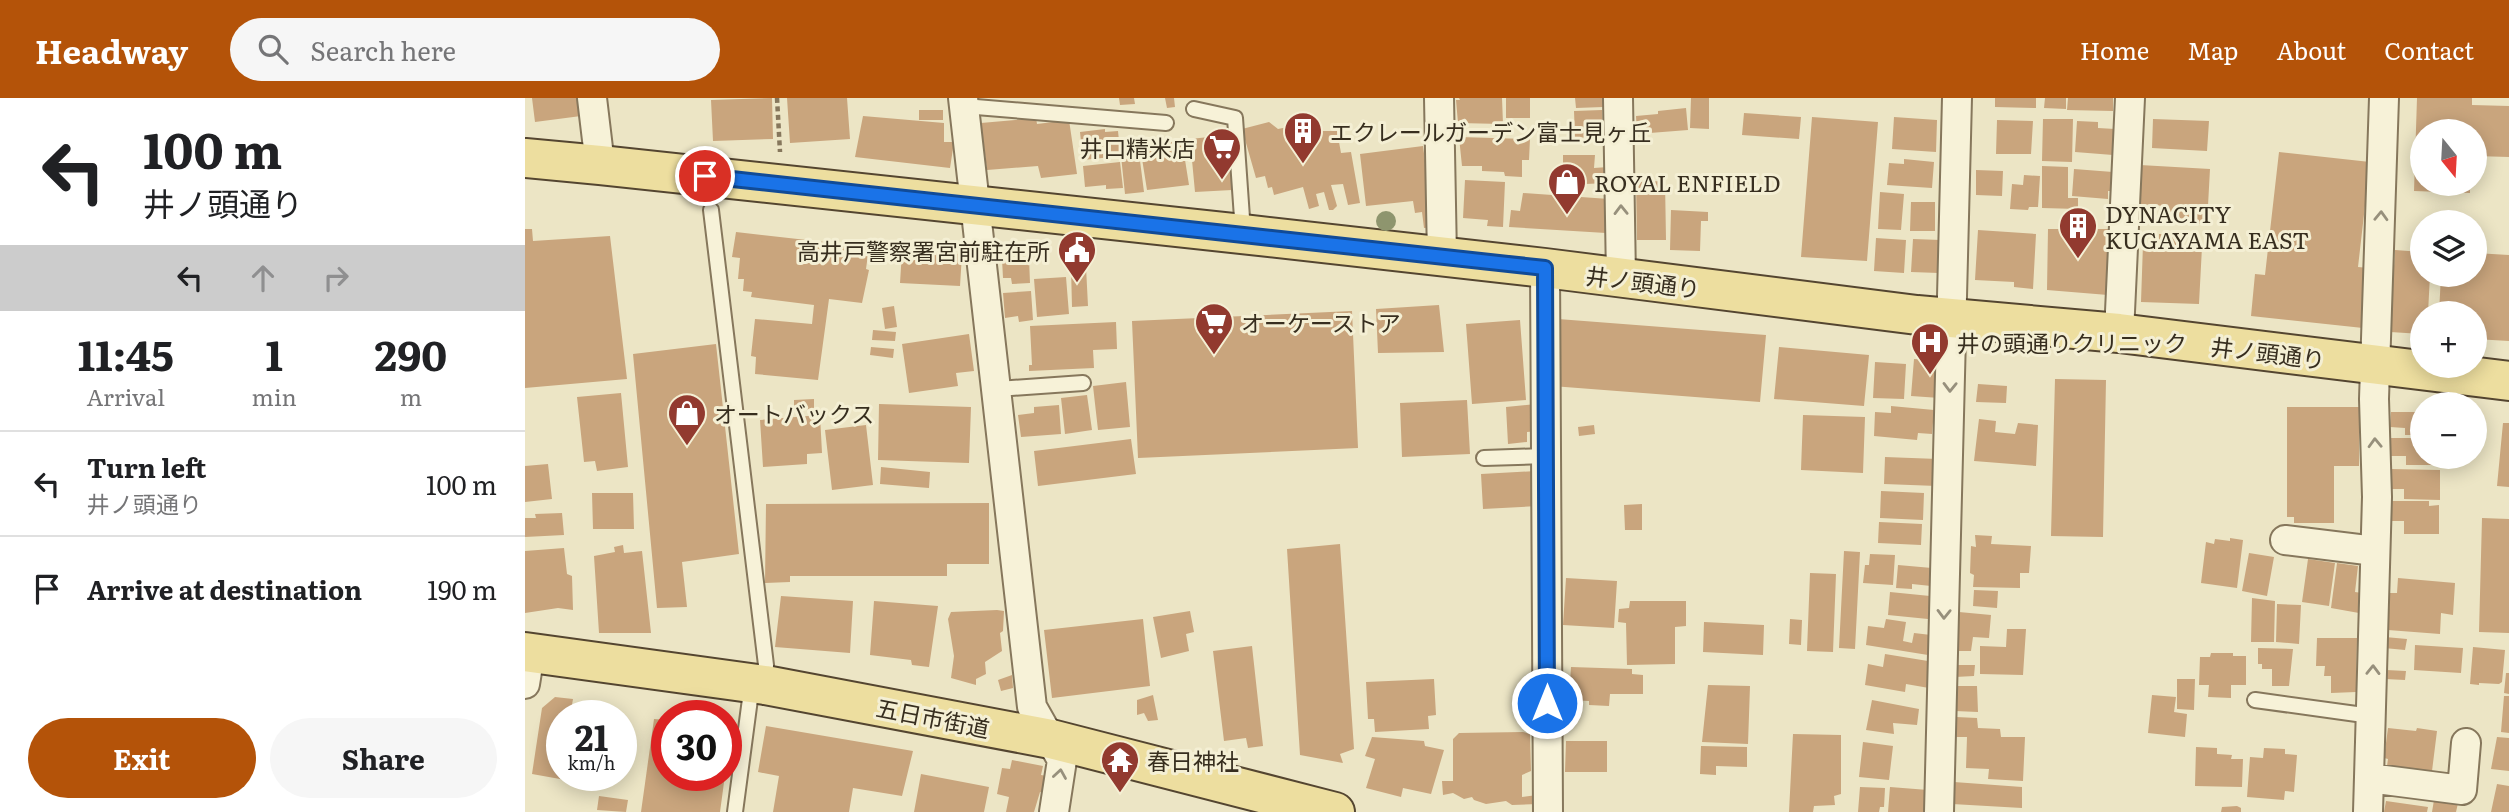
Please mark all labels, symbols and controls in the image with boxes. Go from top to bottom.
search box [230,18,720,81]
text: Headway [35,25,188,74]
icon: search [254,30,292,68]
text: Search here [310,30,456,69]
text: Home [2080,32,2149,67]
text: Map [2187,32,2238,67]
text: About [2276,32,2346,67]
text: Contact [2384,32,2474,67]
building icon: エクレールガーデン富士見ヶ丘 [1282,110,1324,165]
text: 100 m [143,111,282,184]
place label: エクレールガーデン富士見ヶ丘 [1330,114,1651,148]
north arrow [2410,119,2487,196]
map controls [2410,119,2487,469]
icon: left [28,126,119,217]
supermarket icon: 井口精米店 [1201,126,1243,181]
place label: 井口精米店 [1080,130,1195,164]
pin [675,146,735,206]
icon: arrive [686,157,724,195]
shop icon: ROYAL ENFIELD [1546,161,1588,216]
place label: ROYAL ENFIELD [1594,165,1781,199]
text: 井ノ頭通り [143,178,303,226]
place label: DYNACITY KUGAYAMA EAST [2105,196,2309,256]
one-way arrow [1613,204,1628,215]
building icon: DYNACITY KUGAYAMA EAST [2057,205,2099,260]
one-way arrow [2373,210,2388,221]
button: layers [2410,210,2487,287]
public building icon: 高井戸警察署宮前駐在所 [1056,229,1098,284]
place label: 高井戸警察署宮前駐在所 [797,233,1050,267]
street label: 井ノ頭通り [1584,257,1702,305]
icon: left [171,259,209,297]
icon: ahead [244,259,282,297]
icon: right [317,259,355,297]
supermarket icon: オーケーストア [1193,301,1235,356]
button: + [2410,301,2487,378]
place label: オーケーストア [1241,305,1401,339]
hospital icon: 井の頭通りクリニック [1909,321,1951,376]
text: 11:45 [78,322,174,384]
text: 1 [266,322,283,384]
text: 290 [375,322,447,384]
place label: 井の頭通りクリニック [1957,325,2187,359]
street label: 井ノ頭通り [2209,328,2327,376]
text: Arrival [87,379,165,413]
text: min [252,379,297,413]
text: m [400,379,422,413]
one-way arrow [1942,382,1958,392]
shop icon: オートバックス [666,392,708,447]
button: − [2410,392,2487,469]
place label: オートバックス [714,396,874,430]
one-way arrow [2368,437,2383,448]
text: Turn left [87,447,206,486]
text: 100 m [426,464,497,503]
icon: left [28,465,66,503]
text: 井ノ頭通り [87,486,202,520]
text: Arrive at destination [87,569,362,608]
text: 190 m [427,569,497,608]
icon: arrive [28,570,66,608]
one-way arrow [1936,609,1952,620]
one-way arrow [2365,665,2380,676]
position arrow [1510,666,1584,740]
street label: 五日市街道 [873,689,993,745]
speed limit sign: 30 [651,700,742,791]
text: 21 [575,710,608,762]
button: Exit [28,718,256,798]
button: Share [270,718,497,798]
temple icon: 春日神社 [1099,739,1141,794]
place label: 春日神社 [1147,743,1239,777]
text: km/h [568,749,615,776]
one-way arrow [1052,768,1067,780]

